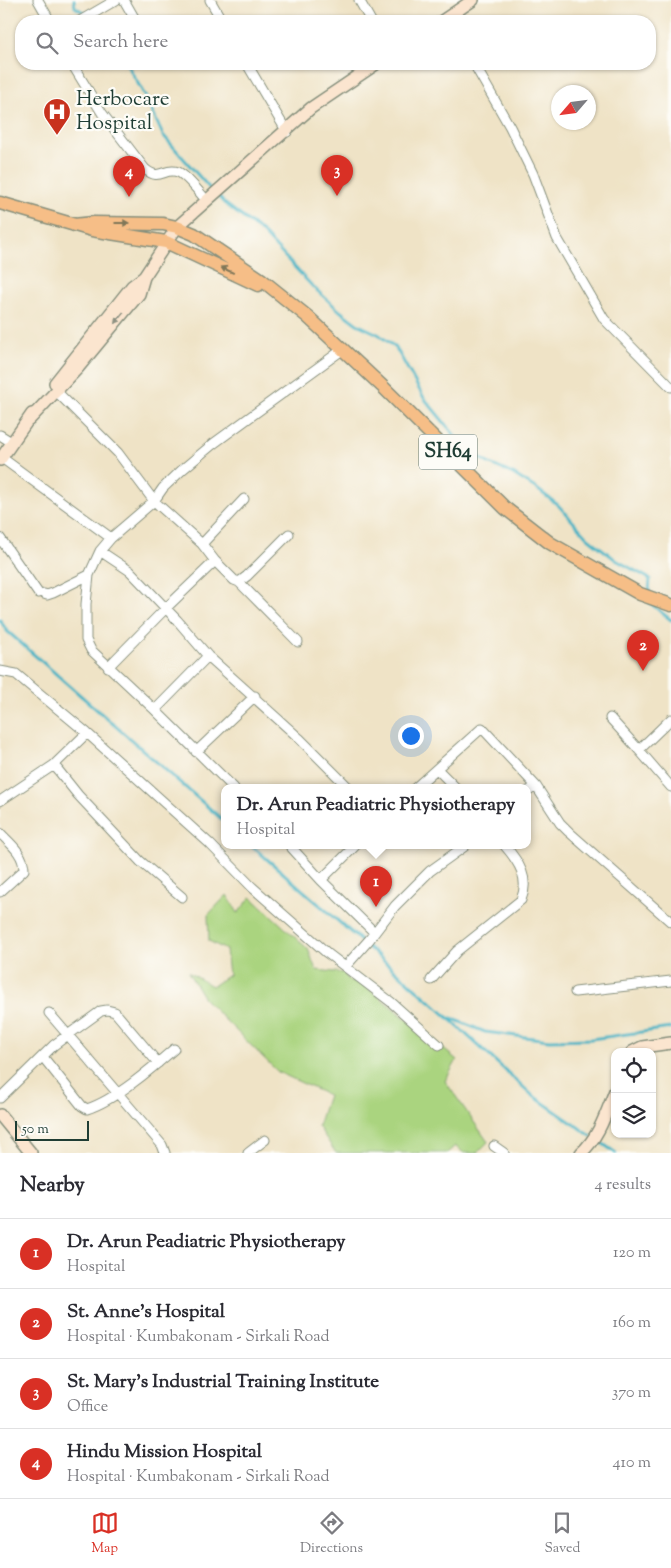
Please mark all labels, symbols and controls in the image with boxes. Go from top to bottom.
search box [15,15,656,70]
icon: search [33,29,61,57]
text: Search here [73,29,168,56]
place label: Herbocare Hospital [76,85,170,139]
north arrow [551,85,596,130]
hospital icon: Herbocare Hospital [42,97,72,136]
pin: 3 [321,155,353,196]
pin: 4 [113,156,145,197]
one-way arrow [115,219,131,227]
one-way arrow [220,266,234,274]
one-way arrow [114,312,125,324]
road number: SH64 [419,434,477,470]
pin: 2 [627,630,659,671]
your location [398,723,424,749]
popup [221,784,531,849]
text: Dr. Arun Peadiatric Physiotherapy [237,792,515,819]
text: Hospital [237,819,295,842]
pin: 1 [360,866,392,907]
map controls [611,1048,656,1138]
button: locate [611,1048,656,1093]
button: layers [611,1093,656,1138]
scale bar [15,1118,89,1141]
text: 50 m [22,1120,49,1140]
text: Nearby [20,1171,85,1201]
text: 4 results [595,1174,651,1197]
text: Dr. Arun Peadiatric Physiotherapy [67,1229,345,1256]
text: 1 [33,1242,39,1265]
text: 120 m [613,1242,651,1265]
text: Hospital [67,1256,125,1279]
text: St. Anne's Hospital [67,1299,225,1326]
text: 2 [32,1312,40,1335]
text: 160 m [613,1312,651,1335]
text: Hospital · Kumbakonam - Sirkali Road [67,1326,330,1349]
text: St. Mary's Industrial Training Institute [67,1369,379,1396]
text: 3 [33,1382,39,1405]
text: 370 m [612,1382,651,1405]
text: Office [67,1396,108,1419]
text: Hindu Mission Hospital [67,1439,262,1466]
text: 4 [32,1452,40,1475]
text: 410 m [613,1452,651,1475]
text: Hospital · Kumbakonam - Sirkali Road [67,1466,330,1489]
tab: Map [91,1509,119,1559]
tab: Directions [300,1509,363,1559]
tab: Saved [544,1509,580,1559]

